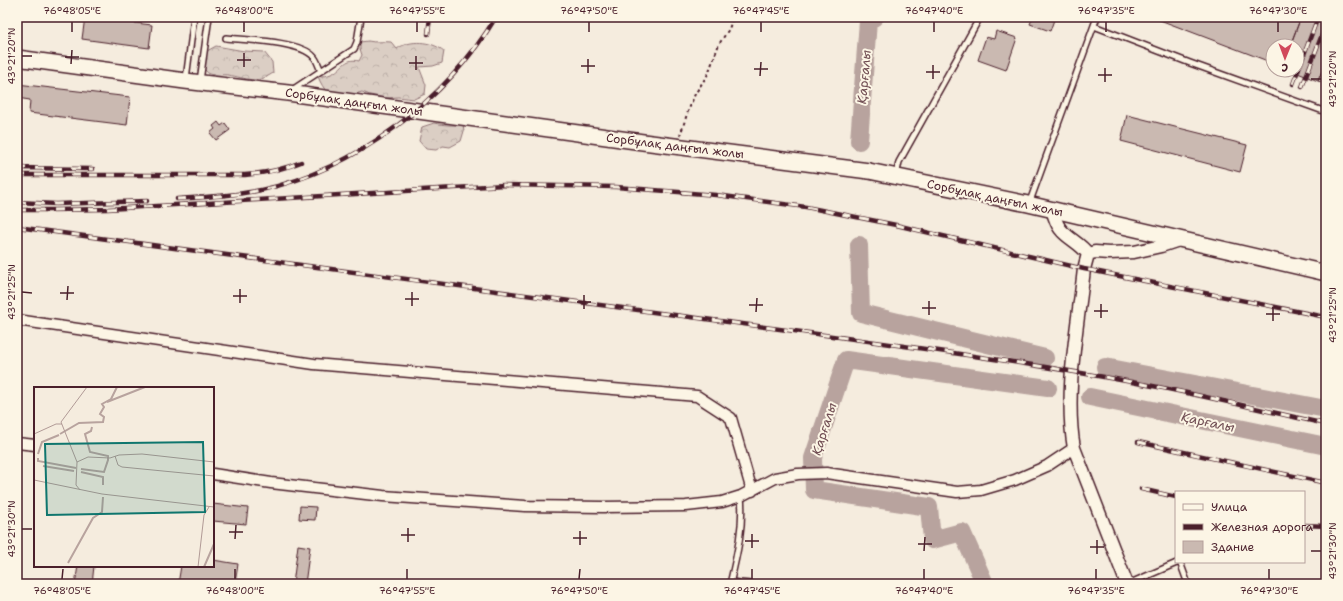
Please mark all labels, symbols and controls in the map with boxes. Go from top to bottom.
text: 76°48'05"E [43,4,101,17]
text: 76°48'00"E [215,4,273,17]
text: 76°47'55"E [389,4,445,17]
text: 76°47'50"E [560,4,618,17]
text: 76°47'45"E [732,4,790,17]
text: 76°47'40"E [905,4,963,17]
text: 76°47'35"E [1077,4,1135,17]
text: 76°47'30"E [1249,4,1307,17]
text: 43°21'20"N [5,28,18,84]
north arrow [1265,38,1305,78]
water label: Қарғалы [853,49,875,105]
text: 43°21'20"N [1326,51,1339,107]
text: С [1281,60,1288,75]
street label: Сорбұлақ даңғыл жолы [284,84,424,120]
street label: Сорбұлақ даңғыл жолы [605,130,745,162]
street label: Сорбұлақ даңғыл жолы [926,176,1064,220]
text: 43°21'25"N [5,264,18,320]
text: 43°21'25"N [1326,287,1339,343]
inset map [34,387,214,567]
water label: Қарғалы [808,401,840,457]
water label: Қарғалы [1180,408,1236,436]
legend [1175,491,1305,563]
text: Улица [1211,499,1248,515]
text: 43°21'30"N [5,500,18,558]
text: Железная дорога [1211,519,1314,535]
text: 43°21'30"N [1326,522,1339,580]
text: Здание [1211,539,1255,555]
text: 76°48'05"E [33,584,91,597]
text: 76°48'00"E [206,584,264,597]
text: 76°47'55"E [379,584,435,597]
text: 76°47'50"E [550,584,608,597]
text: 76°47'45"E [723,584,781,597]
text: 76°47'40"E [895,584,953,597]
text: 76°47'35"E [1067,584,1125,597]
text: 76°47'30"E [1240,584,1298,597]

